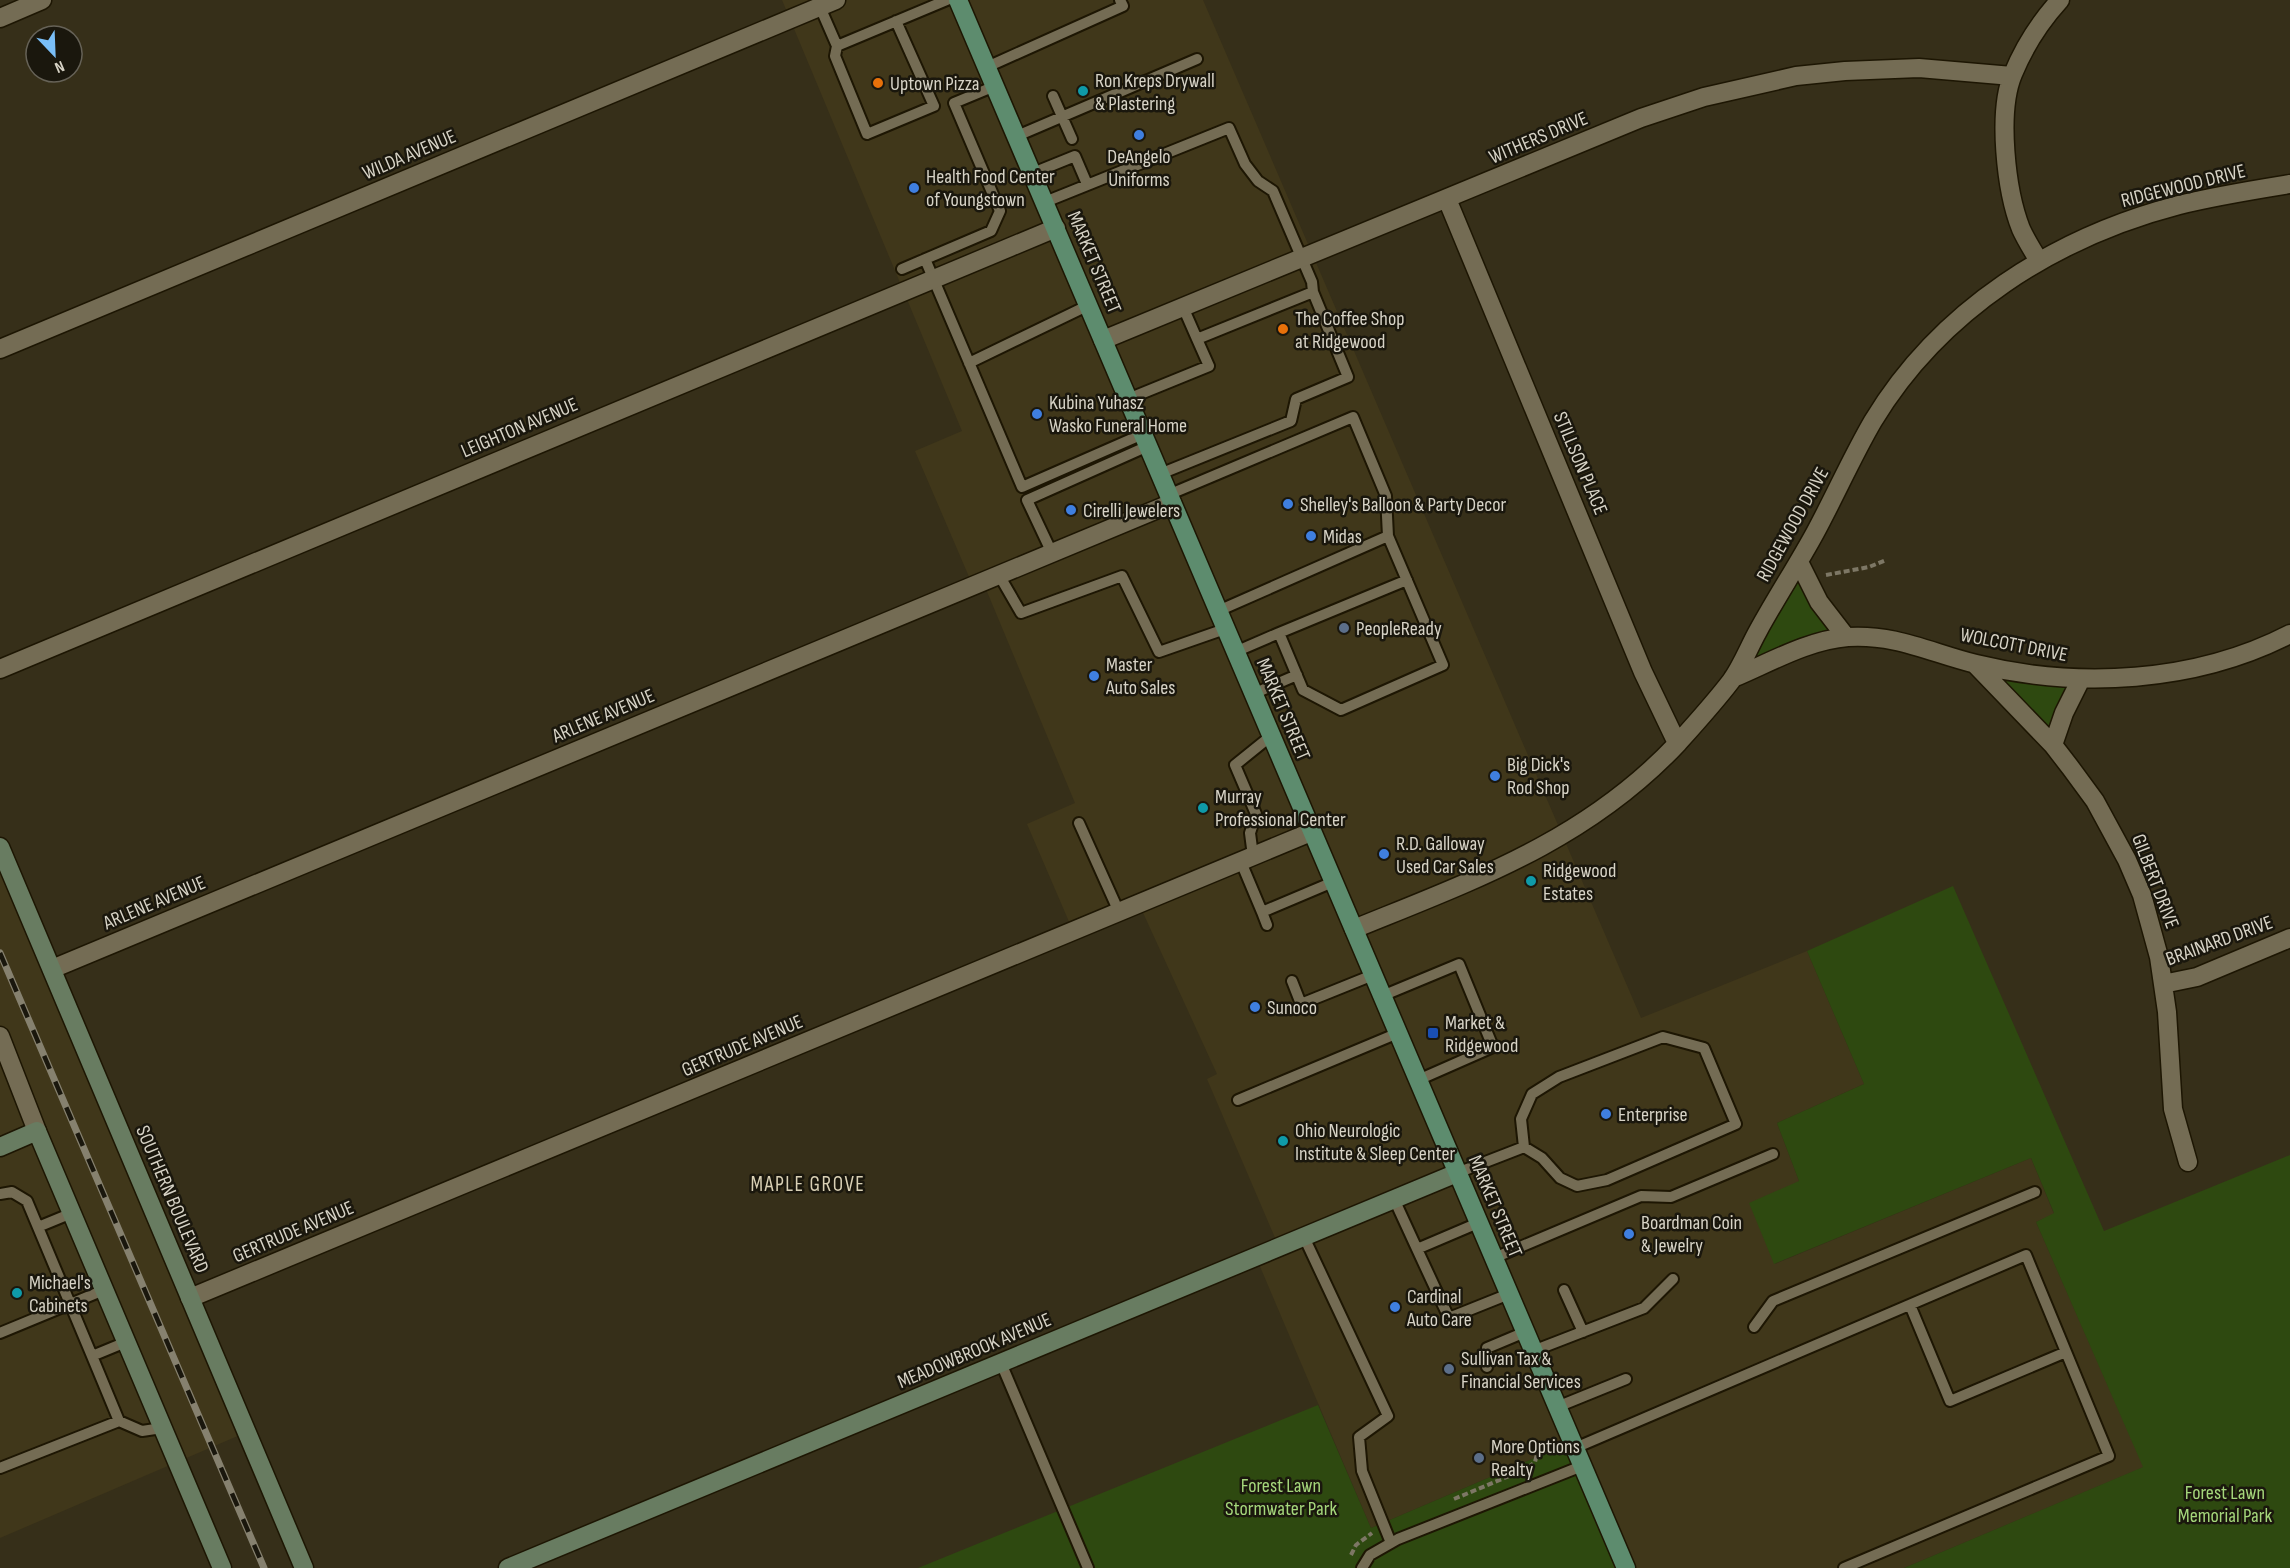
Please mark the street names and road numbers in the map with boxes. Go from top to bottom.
street label: WITHERS DRIVE [1485,106,1591,169]
street label: WILDA AVENUE [359,124,460,185]
street label: RIDGEWOOD DRIVE [2119,159,2248,213]
street label: MARKET STREET [1062,208,1126,317]
street label: LEIGHTON AVENUE [457,393,581,463]
street label: STILLSON PLACE [1548,408,1613,518]
street label: RIDGEWOOD DRIVE [1751,463,1834,586]
street label: WOLCOTT DRIVE [1958,623,2069,667]
street label: MARKET STREET [1251,655,1315,764]
street label: ARLENE AVENUE [548,684,658,749]
street label: GILBERT DRIVE [2126,831,2184,932]
street label: ARLENE AVENUE [99,871,209,936]
street label: BRAINARD DRIVE [2163,911,2276,971]
street label: GERTRUDE AVENUE [678,1010,807,1082]
street label: SOUTHERN BOULEVARD [130,1122,214,1277]
street label: MARKET STREET [1463,1152,1527,1261]
street label: GERTRUDE AVENUE [229,1196,358,1268]
street label: MEADOWBROOK AVENUE [894,1308,1055,1394]

